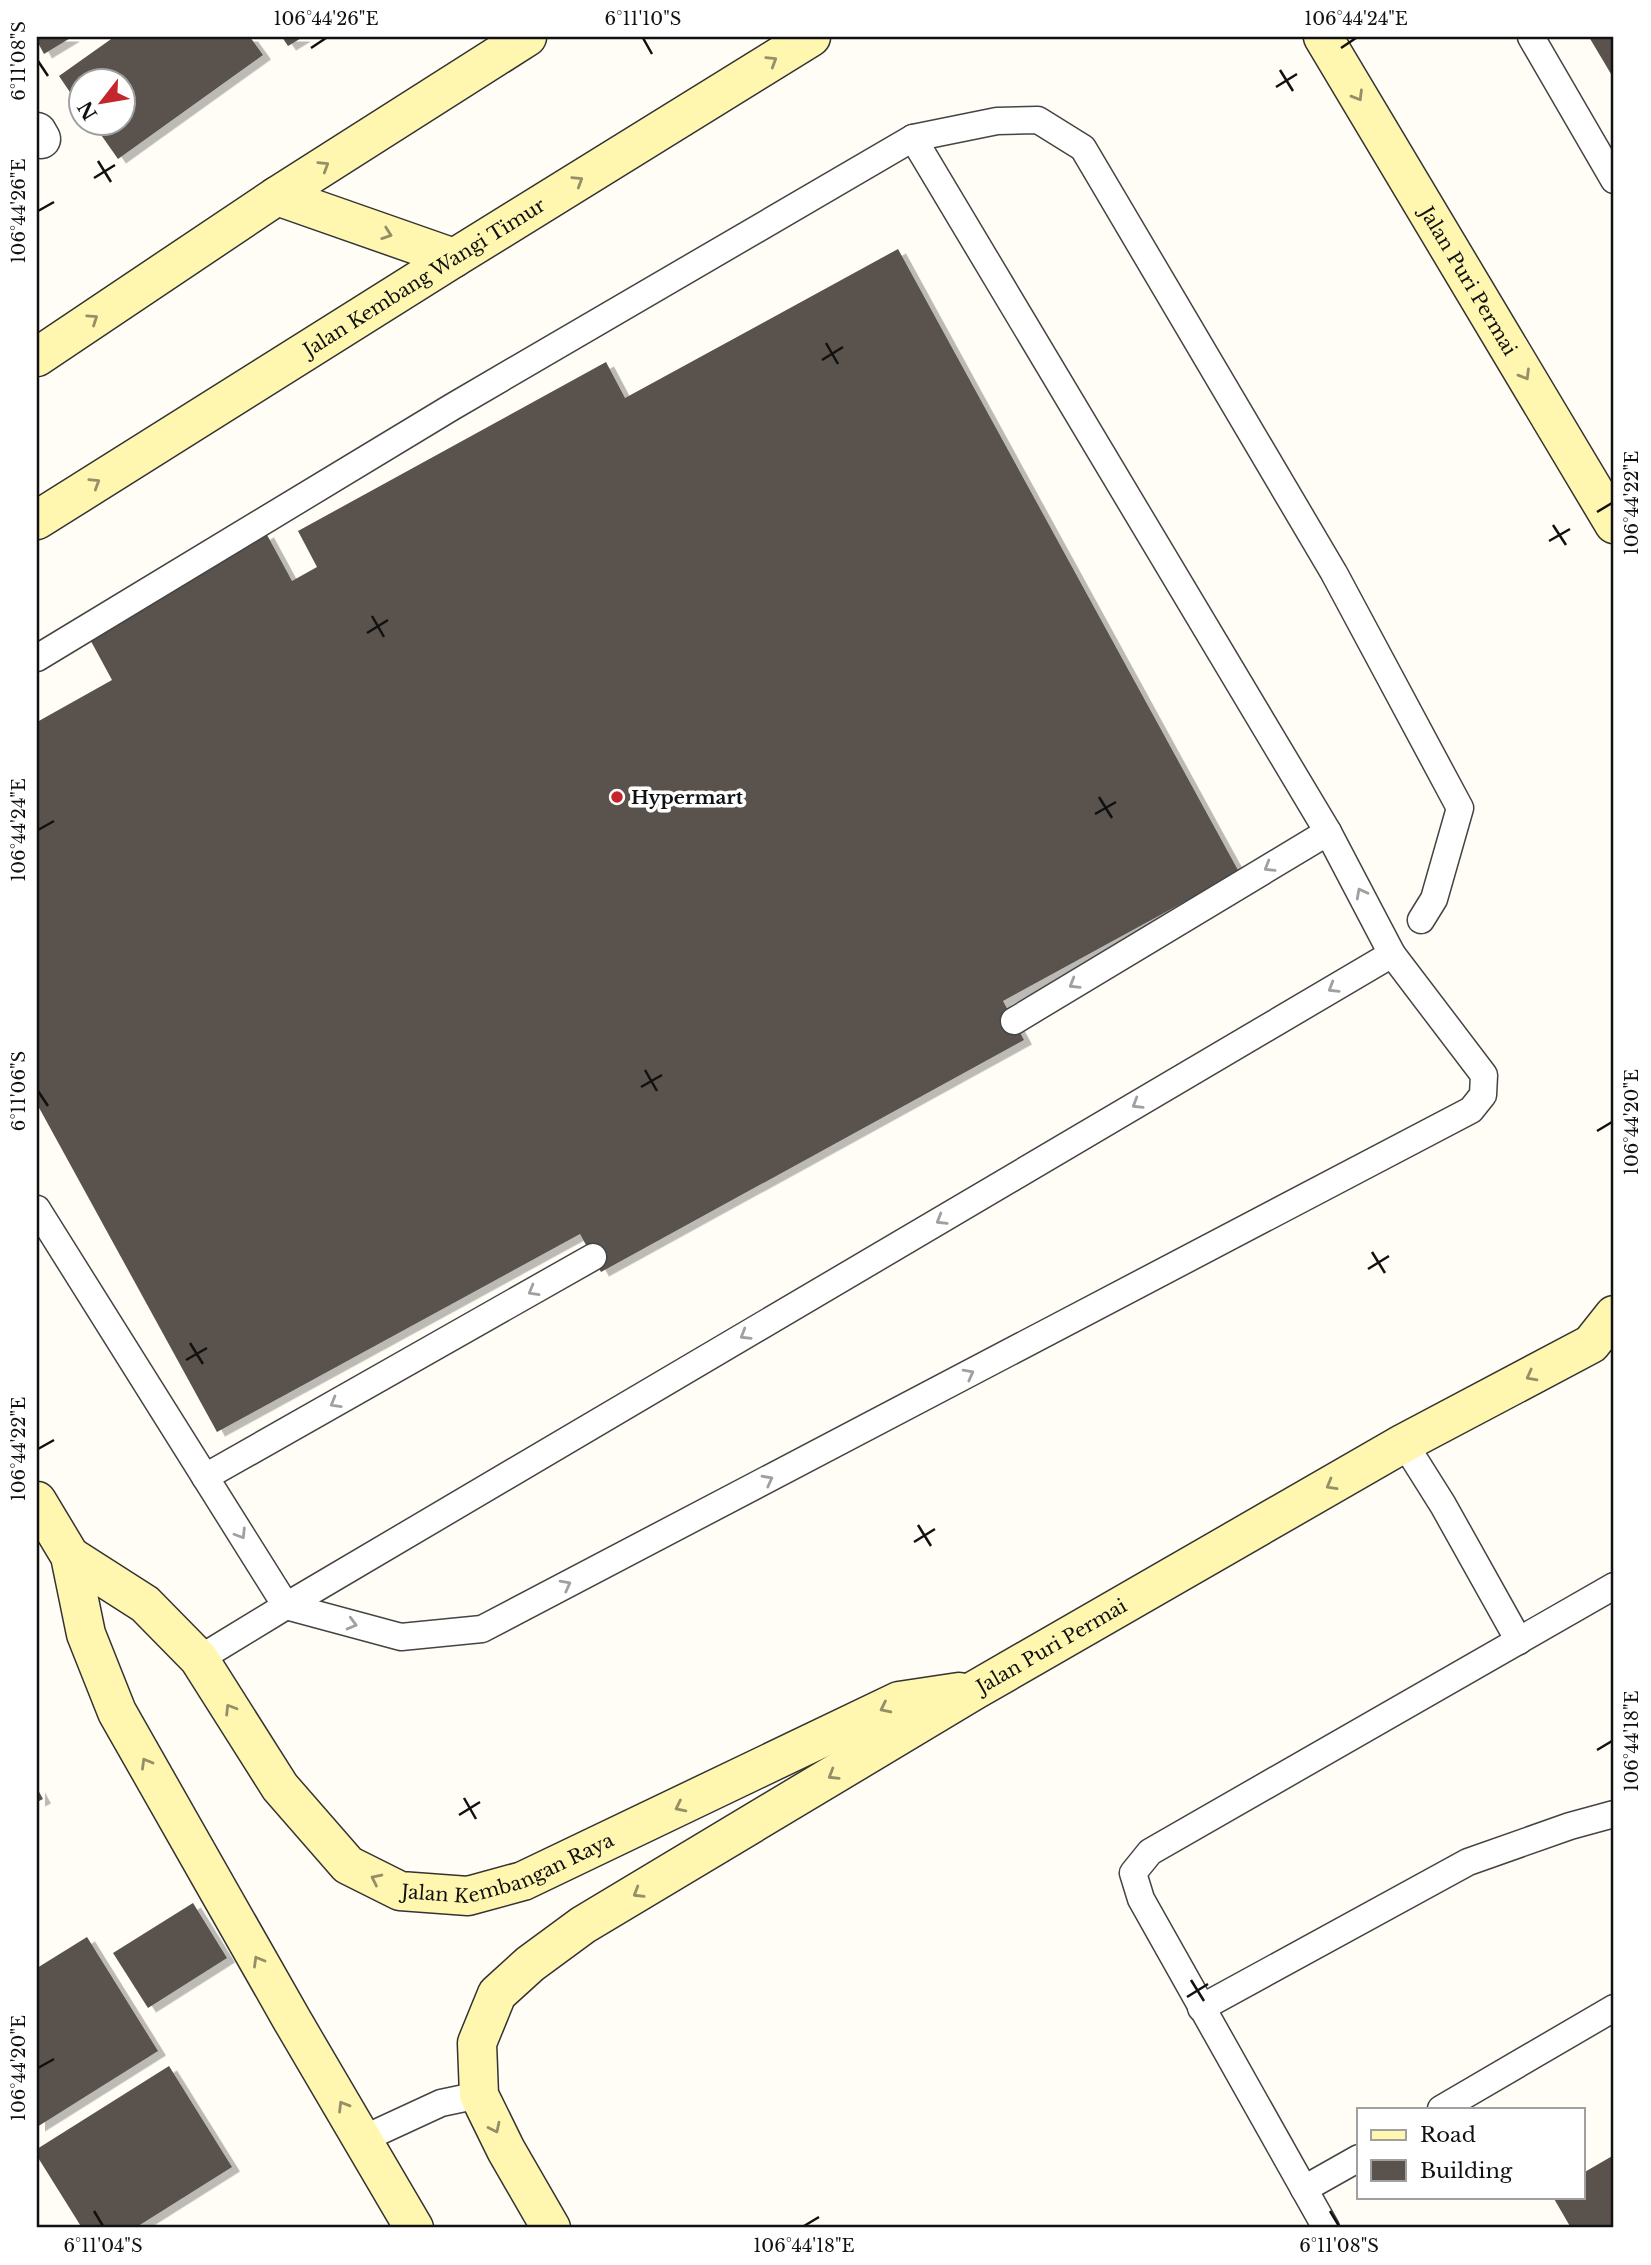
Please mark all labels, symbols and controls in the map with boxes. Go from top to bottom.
text: 106°44'26"E [273,8,379,30]
text: 6°11'10"S [605,8,681,30]
text: 106°44'24"E [1304,8,1408,30]
text: 6°11'08"S [8,21,30,101]
one-way arrow [764,57,777,70]
north arrow [66,66,136,136]
one-way arrow [1350,88,1363,101]
text: N [73,97,102,124]
text: 106°44'26"E [8,158,30,264]
one-way arrow [316,161,329,174]
one-way arrow [571,176,584,189]
street label: Jalan Kembang Wangi Timur [297,193,549,363]
street label: Jalan Puri Permai [1413,200,1522,360]
one-way arrow [381,226,393,240]
one-way arrow [86,314,99,327]
one-way arrow [1517,367,1530,380]
text: 106°44'22"E [1621,451,1643,555]
one-way arrow [87,479,100,492]
text: 106°44'24"E [8,778,30,882]
place label: Hypermart [631,786,744,809]
marker: Hypermart [609,789,625,805]
one-way arrow [1264,859,1277,872]
one-way arrow [1356,888,1369,900]
one-way arrow [1069,976,1082,989]
one-way arrow [1328,980,1341,993]
text: 6°11'06"S [8,1051,30,1131]
text: 106°44'20"E [1621,1069,1643,1175]
one-way arrow [1132,1096,1145,1109]
one-way arrow [936,1211,949,1224]
one-way arrow [528,1283,541,1296]
one-way arrow [740,1327,753,1340]
one-way arrow [1526,1368,1538,1381]
one-way arrow [962,1369,974,1382]
one-way arrow [330,1395,343,1408]
text: 106°44'22"E [8,1397,30,1501]
one-way arrow [760,1474,773,1488]
one-way arrow [1326,1477,1339,1490]
one-way arrow [233,1527,246,1540]
one-way arrow [559,1580,571,1594]
street label: Jalan Puri Permai [970,1594,1131,1700]
one-way arrow [346,1616,358,1630]
text: 106°44'18"E [1621,1690,1643,1792]
one-way arrow [880,1700,892,1714]
one-way arrow [226,1704,239,1717]
one-way arrow [141,1758,154,1770]
one-way arrow [827,1767,840,1780]
one-way arrow [675,1799,687,1813]
street label: Jalan Kembangan Raya [398,1828,618,1908]
one-way arrow [371,1873,383,1887]
one-way arrow [632,1884,645,1897]
one-way arrow [253,1955,266,1968]
text: 106°44'20"E [8,2015,30,2121]
one-way arrow [338,2100,351,2113]
legend [1357,2108,1584,2198]
one-way arrow [487,2121,501,2133]
text: Road [1420,2122,1476,2148]
text: Building [1420,2158,1513,2184]
text: 6°11'04"S [63,2235,143,2257]
text: 106°44'18"E [753,2235,855,2257]
text: 6°11'08"S [1299,2235,1379,2257]

